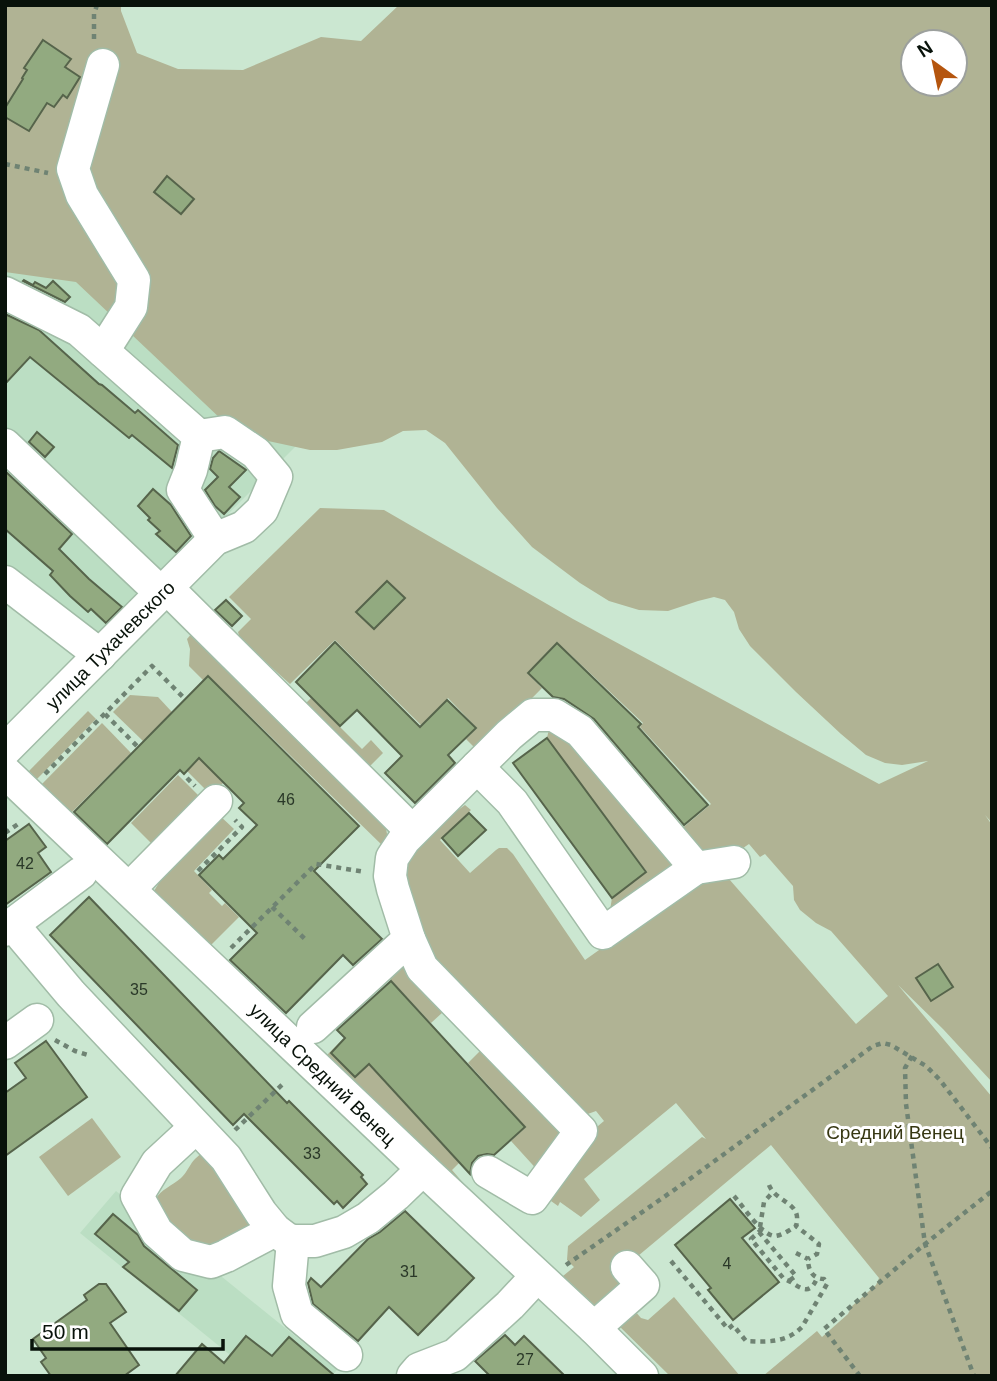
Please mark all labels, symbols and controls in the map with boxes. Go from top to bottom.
north arrow [899,28,969,98]
text: N [914,37,936,62]
street label: улица Тухачевского [42,577,179,714]
house number: 46 [277,791,295,808]
house number: 42 [16,855,34,872]
house number: 35 [130,981,148,998]
street label: улица Средний Венец [245,999,400,1150]
park label: Средний Венец [826,1122,964,1143]
house number: 33 [303,1145,321,1162]
house number: 4 [723,1255,732,1272]
house number: 31 [400,1263,418,1280]
scale bar [32,1308,222,1352]
text: 50 m [42,1320,89,1343]
house number: 27 [516,1351,534,1368]

